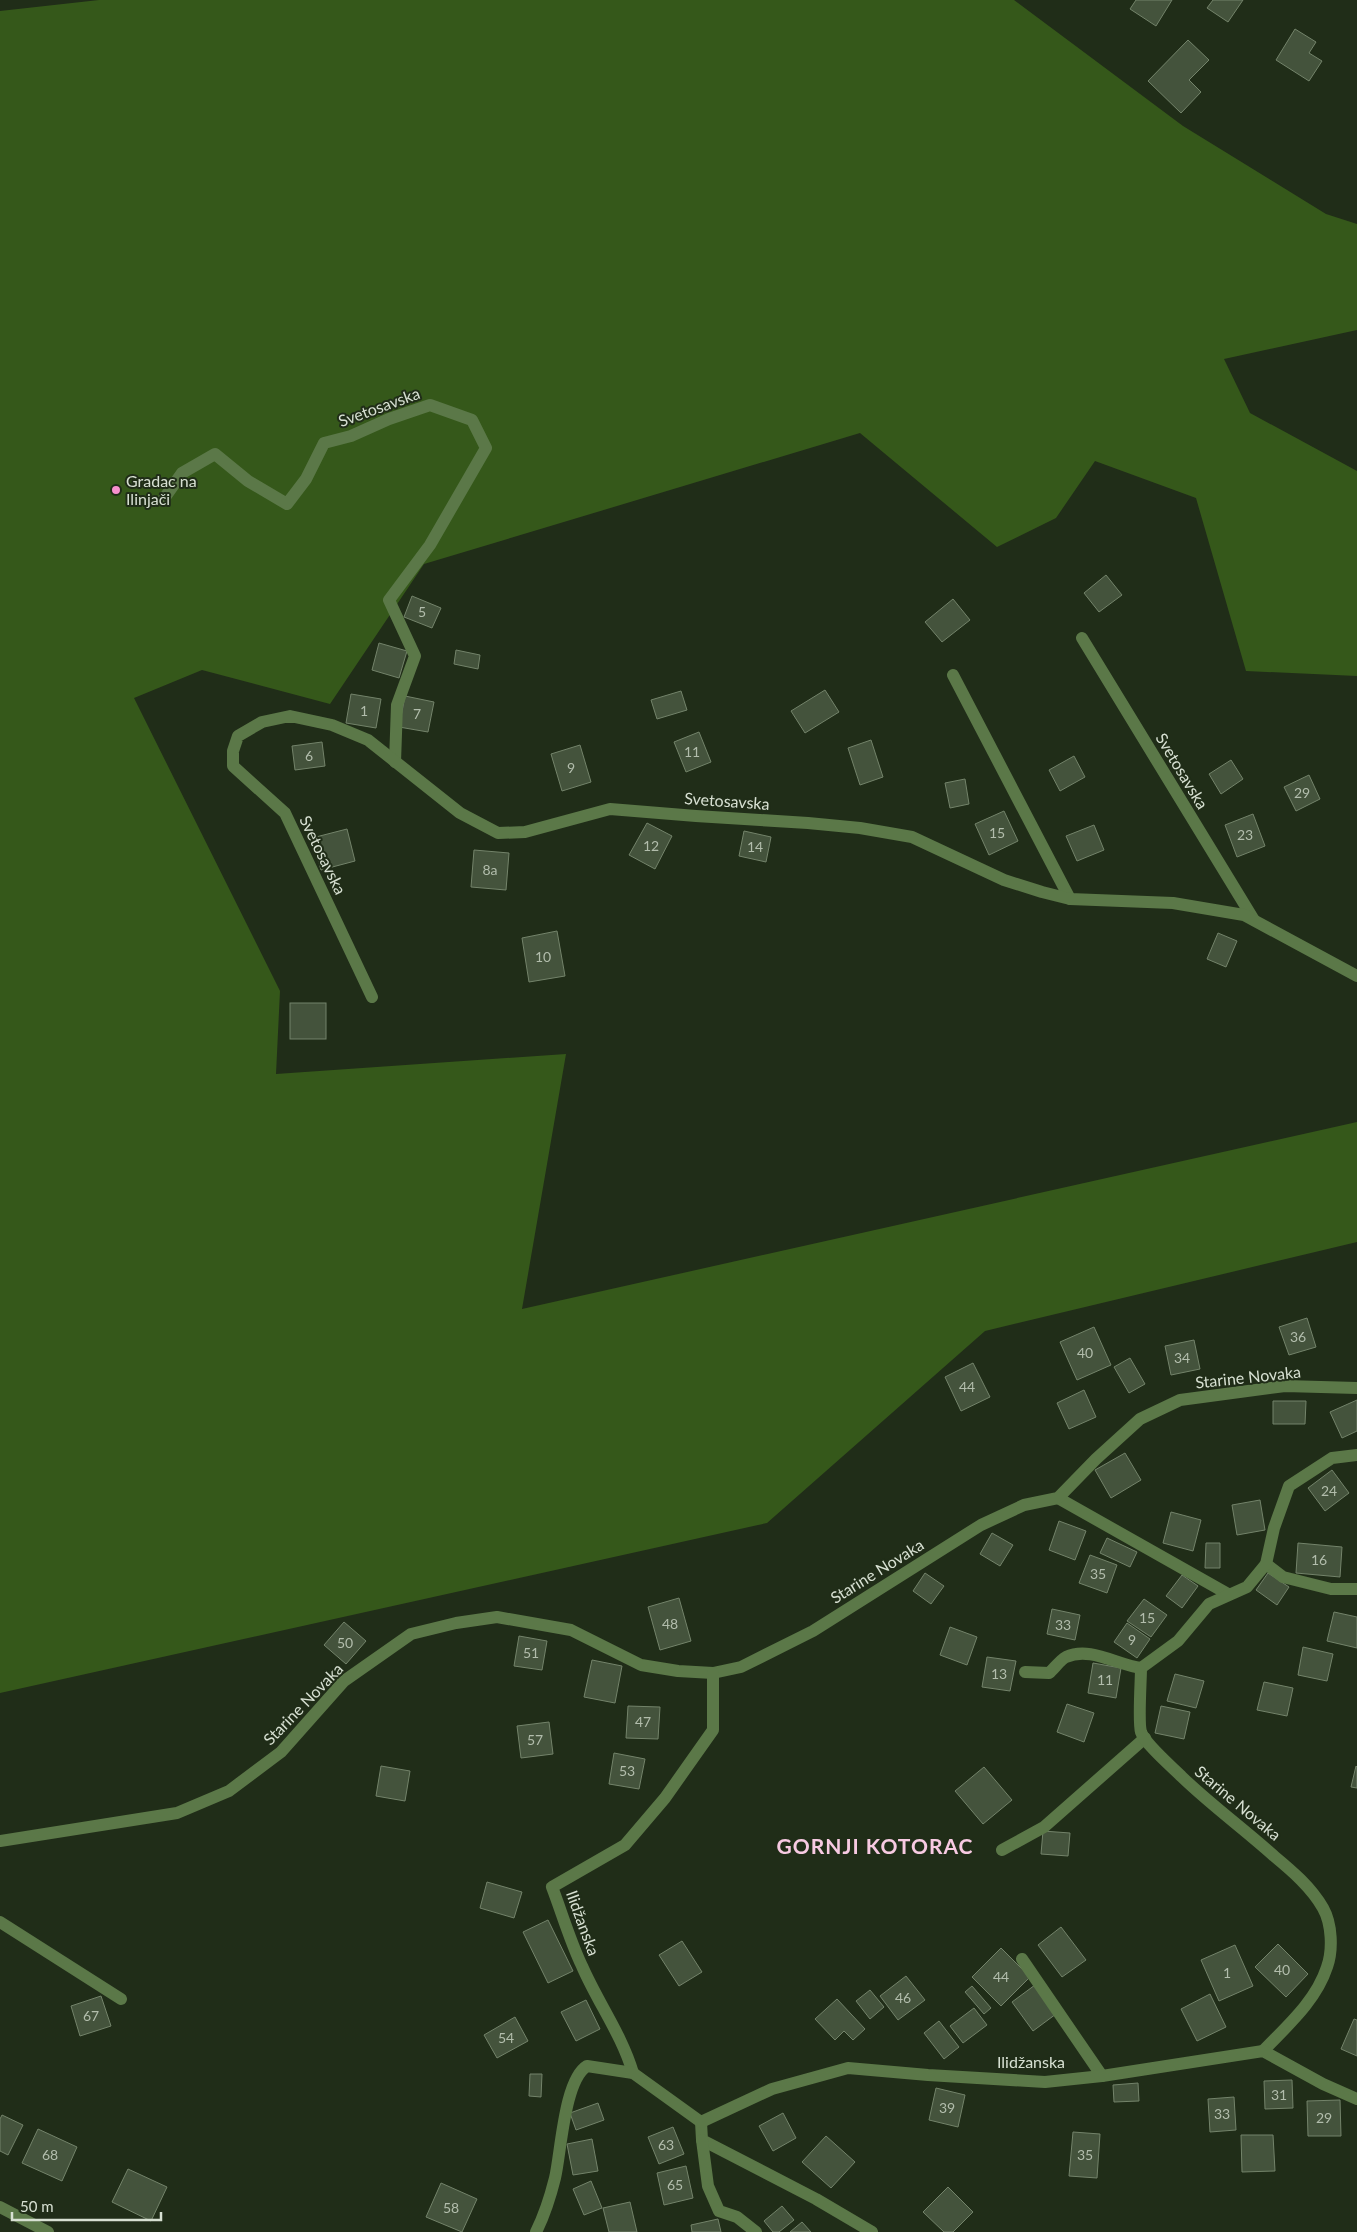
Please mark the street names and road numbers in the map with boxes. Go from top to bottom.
street label: Svetosavska [336,383,422,430]
street label: Svetosavska [1152,729,1213,812]
street label: Svetosavska [684,788,770,813]
street label: Svetosavska [296,812,351,897]
street label: Starine Novaka [1194,1362,1302,1391]
street label: Starine Novaka [827,1534,927,1607]
street label: Starine Novaka [259,1659,346,1748]
street label: Starine Novaka [1192,1761,1285,1844]
street label: Ilidžanska [563,1888,604,1958]
street label: Ilidžanska [997,2052,1065,2071]

